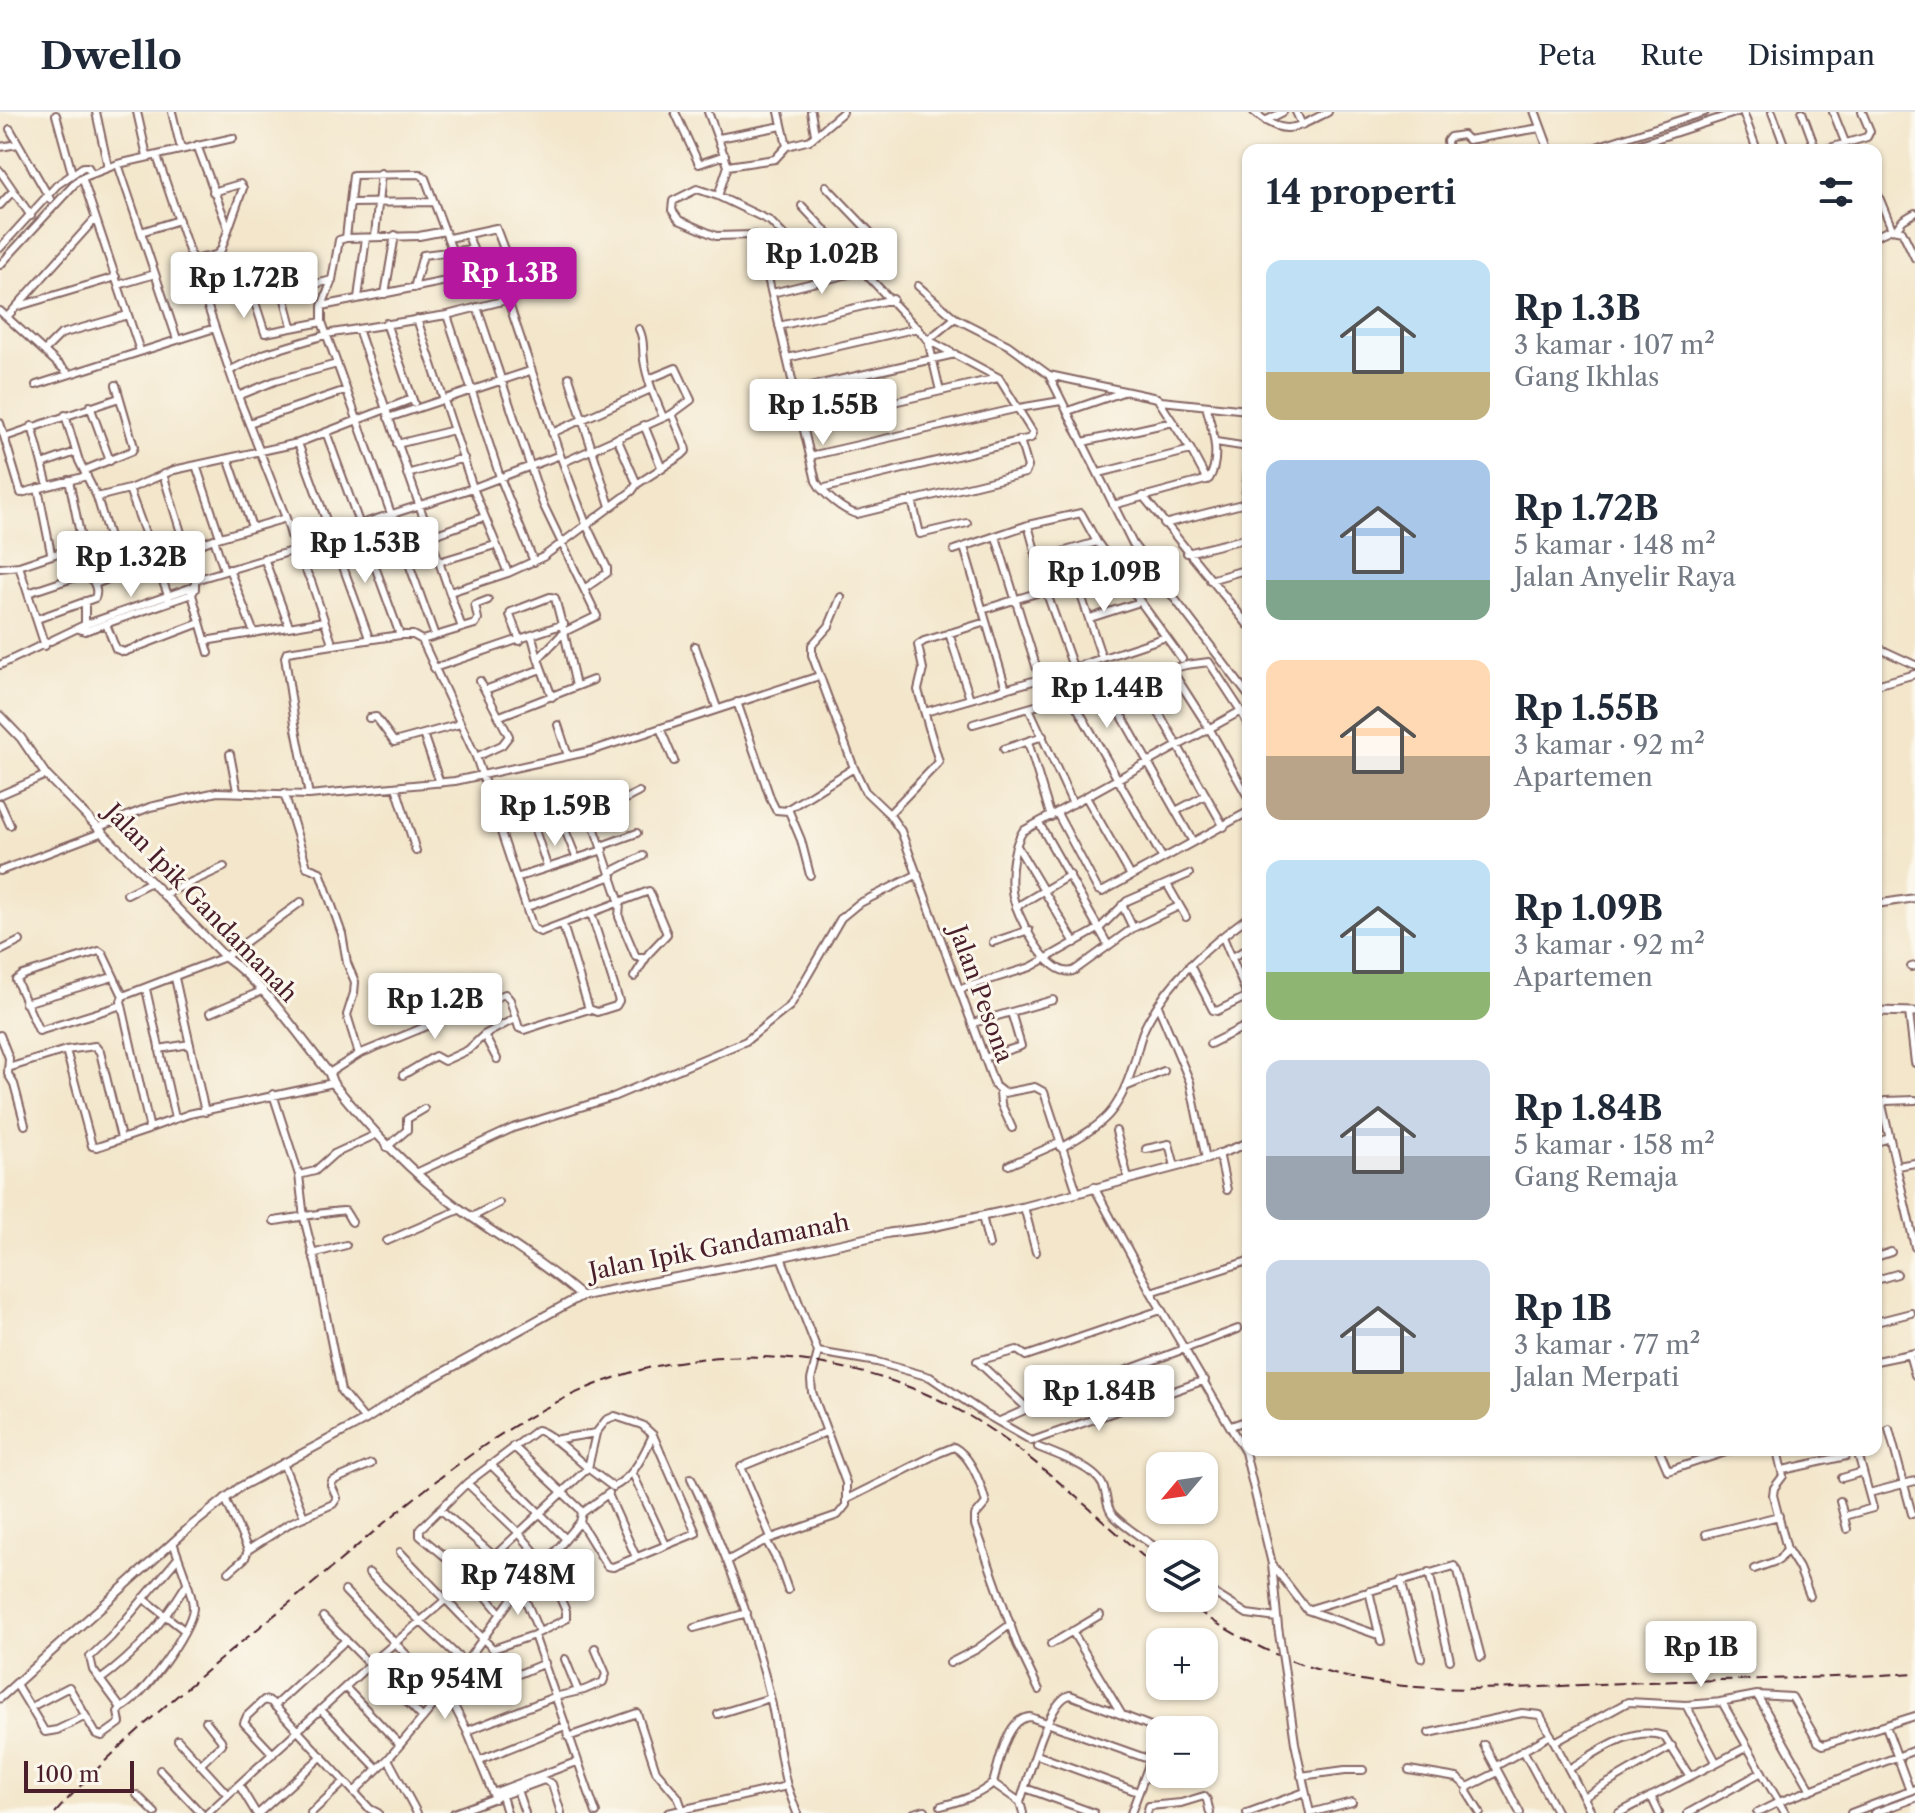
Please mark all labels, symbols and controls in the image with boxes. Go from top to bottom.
text: Dwello [40,32,182,79]
text: Peta [1538,38,1596,72]
text: Rute [1640,38,1703,72]
text: Disimpan [1747,38,1875,72]
icon: filters [1814,170,1858,214]
text: 14 properti [1266,171,1456,213]
pin: Rp 1.02B [739,228,905,296]
text: Rp 1.02B [765,238,879,270]
pin: Rp 1.3B [436,247,584,315]
pin: Rp 1.72B [161,252,327,320]
text: Rp 1.3B [462,257,558,289]
text: Rp 1.72B [189,262,299,294]
text: Rp 1.3B [1514,287,1641,329]
icon: home [1330,292,1426,388]
text: 3 kamar · 107 m² [1514,329,1715,361]
text: Gang Ikhlas [1514,361,1659,393]
pin: Rp 1.55B [740,379,906,447]
text: Rp 1.55B [768,389,878,421]
text: Rp 1.72B [1514,487,1659,529]
icon: home [1330,492,1426,588]
pin: Rp 1.53B [282,517,448,585]
text: Rp 1.53B [309,527,421,559]
text: 5 kamar · 148 m² [1514,529,1716,561]
pin: Rp 1.32B [48,531,214,599]
text: Rp 1.32B [75,541,187,573]
pin: Rp 1.09B [1021,546,1187,614]
text: Rp 1.09B [1047,556,1161,588]
text: Jalan Anyelir Raya [1514,561,1736,593]
pin: Rp 1.44B [1024,662,1190,730]
text: Rp 1.44B [1051,672,1164,704]
text: Rp 1.55B [1514,687,1659,729]
icon: home [1330,692,1426,788]
text: 3 kamar · 92 m² [1514,729,1705,761]
text: Apartemen [1514,761,1653,793]
pin: Rp 1.59B [472,780,638,848]
text: Rp 1.59B [499,790,611,822]
street label: Jalan Ipik Gandamanah [96,795,304,1008]
text: Rp 1.09B [1514,887,1663,929]
icon: home [1330,892,1426,988]
street label: Jalan Pesona [942,918,1020,1067]
text: 3 kamar · 92 m² [1514,929,1705,961]
text: Apartemen [1514,961,1653,993]
pin: Rp 1.2B [361,973,509,1041]
text: Rp 1.2B [386,983,484,1015]
text: Rp 1.84B [1514,1087,1663,1129]
icon: home [1330,1092,1426,1188]
text: 5 kamar · 158 m² [1514,1129,1715,1161]
text: Gang Remaja [1514,1161,1678,1193]
street label: Jalan Ipik Gandamanah [582,1207,852,1287]
text: Rp 1B [1514,1287,1612,1329]
icon: home [1330,1292,1426,1388]
text: 3 kamar · 77 m² [1514,1329,1700,1361]
text: Jalan Merpati [1514,1361,1679,1393]
pin: Rp 1.84B [1016,1365,1182,1433]
text: Rp 1.84B [1042,1375,1156,1407]
north arrow [1146,1452,1218,1524]
map controls [1146,1452,1218,1788]
button: layers [1146,1540,1218,1612]
pin: Rp 748M [444,1549,592,1617]
text: Rp 748M [460,1559,576,1591]
pin: Rp 1B [1645,1621,1757,1689]
button: + [1146,1628,1218,1700]
text: Rp 1B [1664,1631,1738,1663]
pin: Rp 954M [371,1653,519,1721]
text: Rp 954M [387,1663,503,1695]
button: − [1146,1716,1218,1788]
scale bar [24,1757,134,1793]
text: 100 m [36,1761,99,1788]

